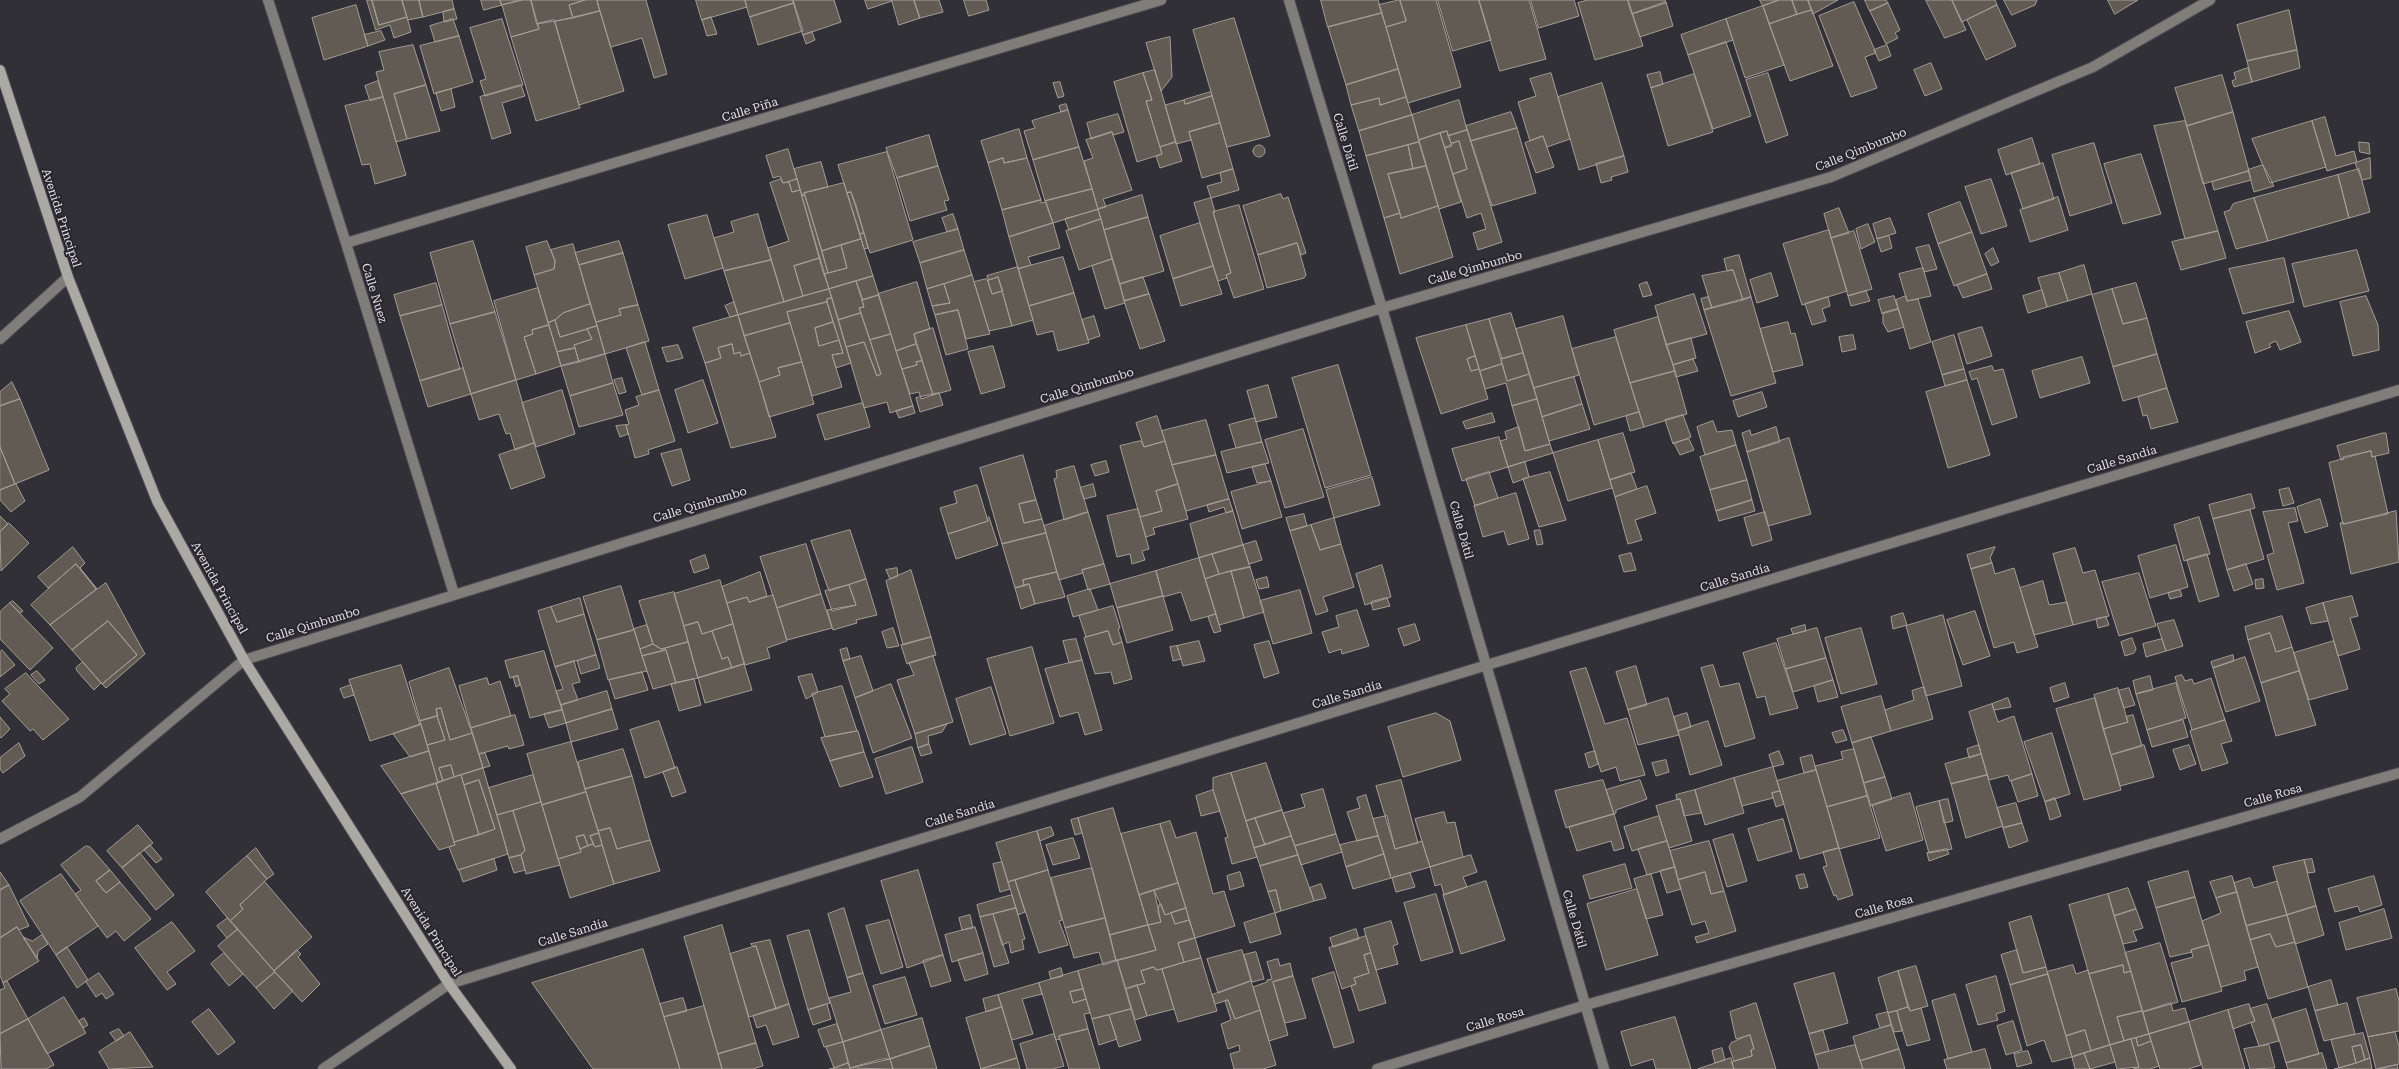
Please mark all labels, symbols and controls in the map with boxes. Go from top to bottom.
street label: Calle Piña [720,95,780,125]
street label: Calle Dátil [1329,111,1361,173]
street label: Calle Qimbumbo [1813,125,1909,175]
street label: Avenida Principal [38,167,84,269]
street label: Calle Qimbumbo [1426,248,1524,288]
street label: Calle Nuez [358,262,390,324]
street label: Calle Qimbumbo [1038,365,1136,407]
street label: Calle Sandía [2085,443,2159,477]
street label: Calle Qimbumbo [651,484,749,526]
street label: Calle Dátil [1446,499,1476,561]
street label: Avenida Principal [188,540,250,636]
street label: Calle Sandía [1698,561,1772,595]
street label: Calle Qimbumbo [264,604,362,646]
street label: Calle Sandía [1310,678,1384,712]
street label: Calle Rosa [2242,781,2304,811]
street label: Calle Sandía [923,797,997,831]
street label: Avenida Principal [398,885,464,979]
street label: Calle Dátil [1559,888,1589,950]
street label: Calle Rosa [1853,892,1915,922]
street label: Calle Sandía [536,916,610,950]
street label: Calle Rosa [1464,1004,1526,1036]

